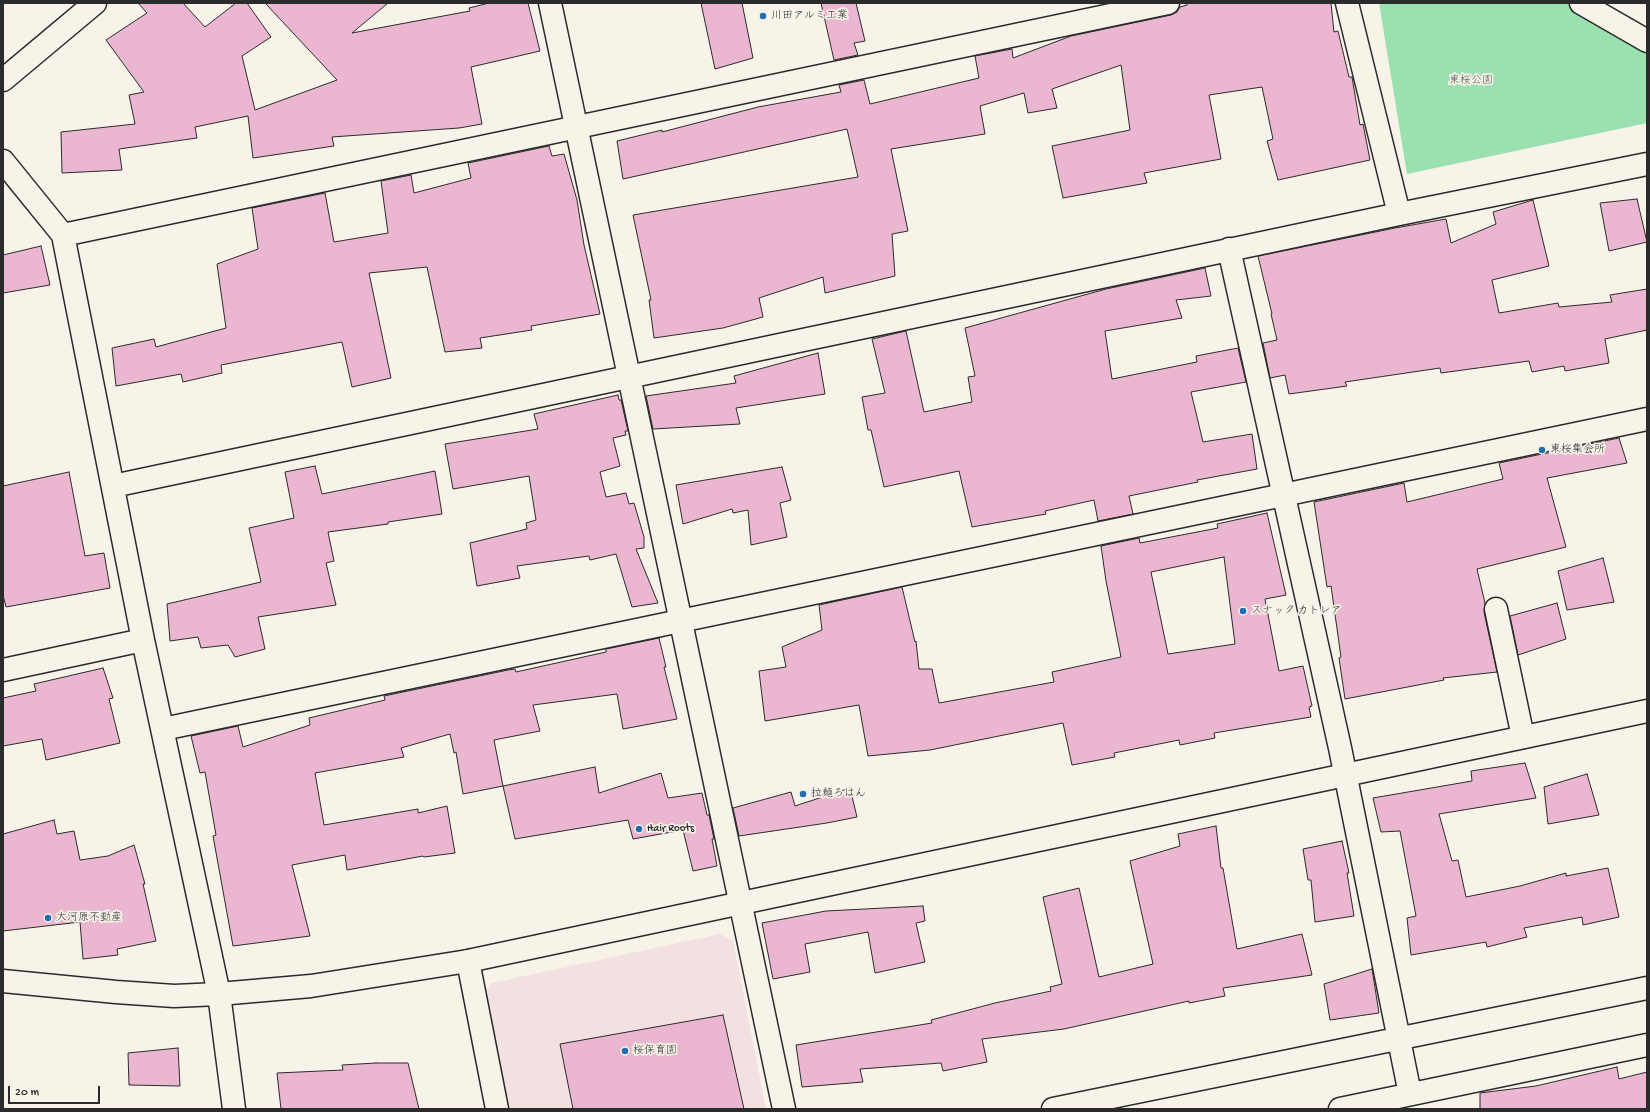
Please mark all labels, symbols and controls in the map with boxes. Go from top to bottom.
place label: 川田アルミ工業 [771,9,848,23]
marker: 川田アルミ工業 [758,11,768,21]
park label: 東桜公園 [1449,74,1493,88]
place label: 東桜集会所 [1550,443,1605,457]
marker: 東桜集会所 [1537,445,1547,455]
place label: スナック カトレア [1251,604,1342,618]
marker: スナック カトレア [1238,606,1248,616]
place label: 拉麺ろはん [811,787,866,801]
marker: 拉麺ろはん [798,789,808,799]
place label: Hair Roots [647,822,694,836]
marker: Hair Roots [634,824,644,834]
place label: 大河原不動産 [56,911,122,925]
marker: 大河原不動産 [43,913,53,923]
place label: 桜保育園 [633,1044,677,1058]
marker: 桜保育園 [620,1046,630,1056]
scale bar [10,1078,102,1104]
text: 20 m [15,1086,39,1100]

